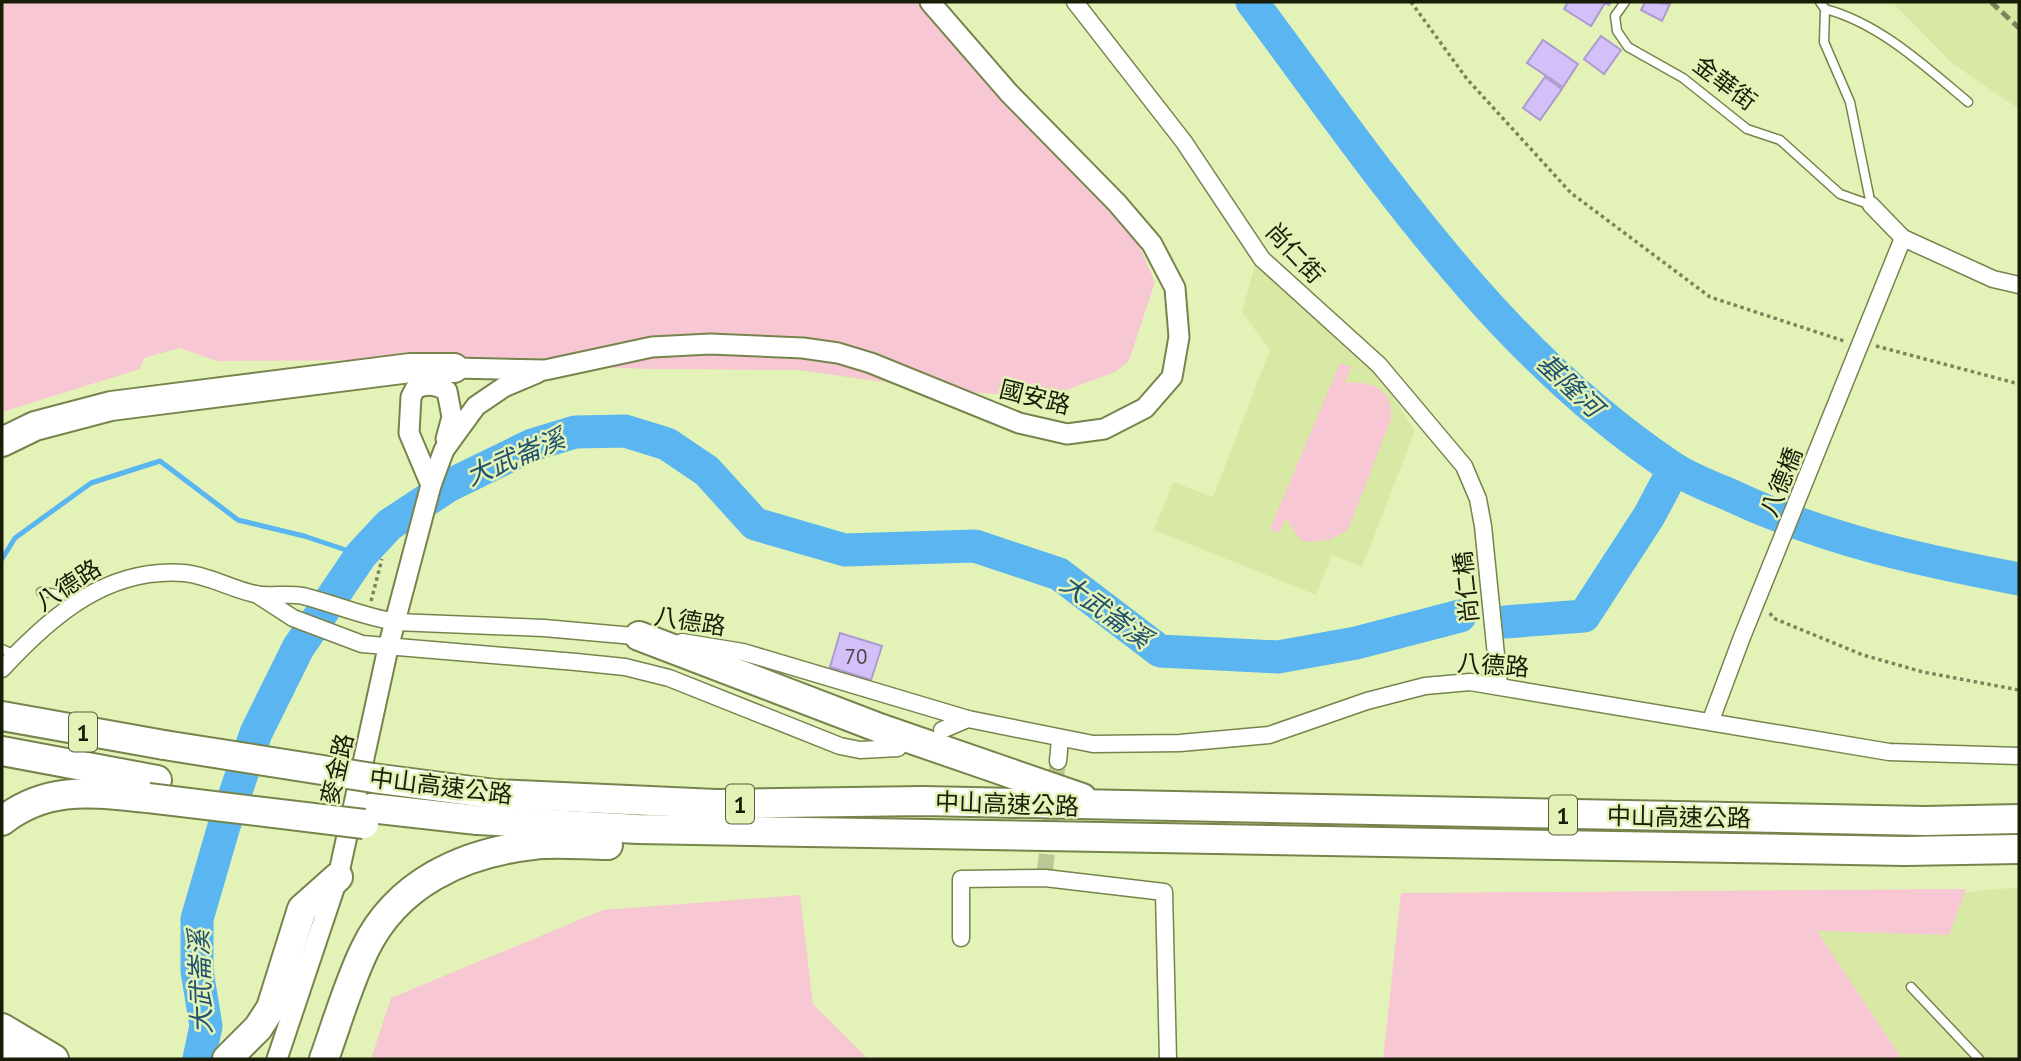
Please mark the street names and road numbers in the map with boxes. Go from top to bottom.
street label: 金華街 [1687,49,1763,117]
street label: 尚仁街 [1259,216,1331,290]
street label: 國安路 [996,373,1074,421]
street label: 八德橋 [1753,443,1809,521]
street label: 尚仁橋 [1447,550,1485,624]
street label: 八德路 [29,552,107,618]
street label: 八德路 [652,600,728,642]
street label: 八德路 [1456,647,1530,683]
road number: 1 [69,712,97,752]
street label: 麥金路 [314,730,360,808]
street label: 中山高速公路 [368,762,514,810]
road number: 1 [726,784,754,824]
street label: 中山高速公路 [935,786,1079,822]
road number: 1 [1549,796,1577,834]
street label: 中山高速公路 [1607,800,1751,834]

